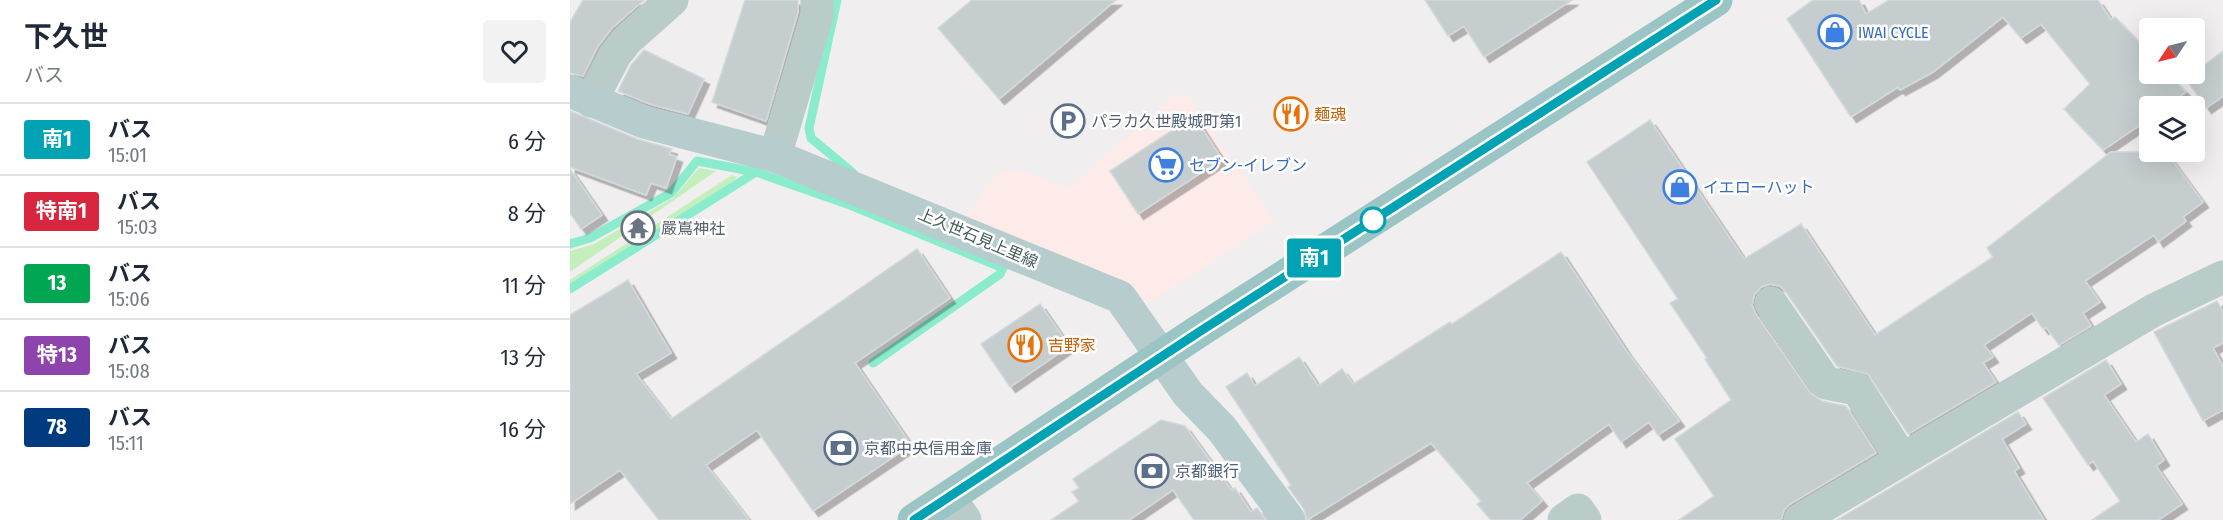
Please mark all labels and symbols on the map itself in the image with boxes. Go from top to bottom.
shop icon: IWAI CYCLE [1817,14,1853,50]
north arrow [2139,18,2205,84]
place label: IWAI CYCLE [1858,23,1929,42]
restaurant icon: 麺魂 [1273,96,1309,132]
parking icon: パラカ久世殿城町第1 [1050,103,1086,139]
place label: 麺魂 [1314,105,1346,124]
place label: パラカ久世殿城町第1 [1091,112,1241,131]
supermarket icon: セブン-イレブン [1148,147,1184,183]
place label: セブン-イレブン [1189,156,1307,175]
shop icon: イエローハット [1662,169,1698,205]
place label: イエローハット [1703,178,1815,197]
street label: 上久世石見上里線 [915,204,1041,272]
unlabelled marker [1360,207,1386,233]
temple icon: 嚴嶌神社 [620,210,656,246]
place label: 嚴嶌神社 [661,219,725,238]
line badge: 南1 [1287,238,1341,278]
restaurant icon: 吉野家 [1007,327,1043,363]
place label: 吉野家 [1048,336,1096,355]
bank icon: 京都中央信用金庫 [823,430,859,466]
place label: 京都中央信用金庫 [864,439,992,458]
bank icon: 京都銀行 [1134,453,1170,489]
place label: 京都銀行 [1175,462,1239,481]

